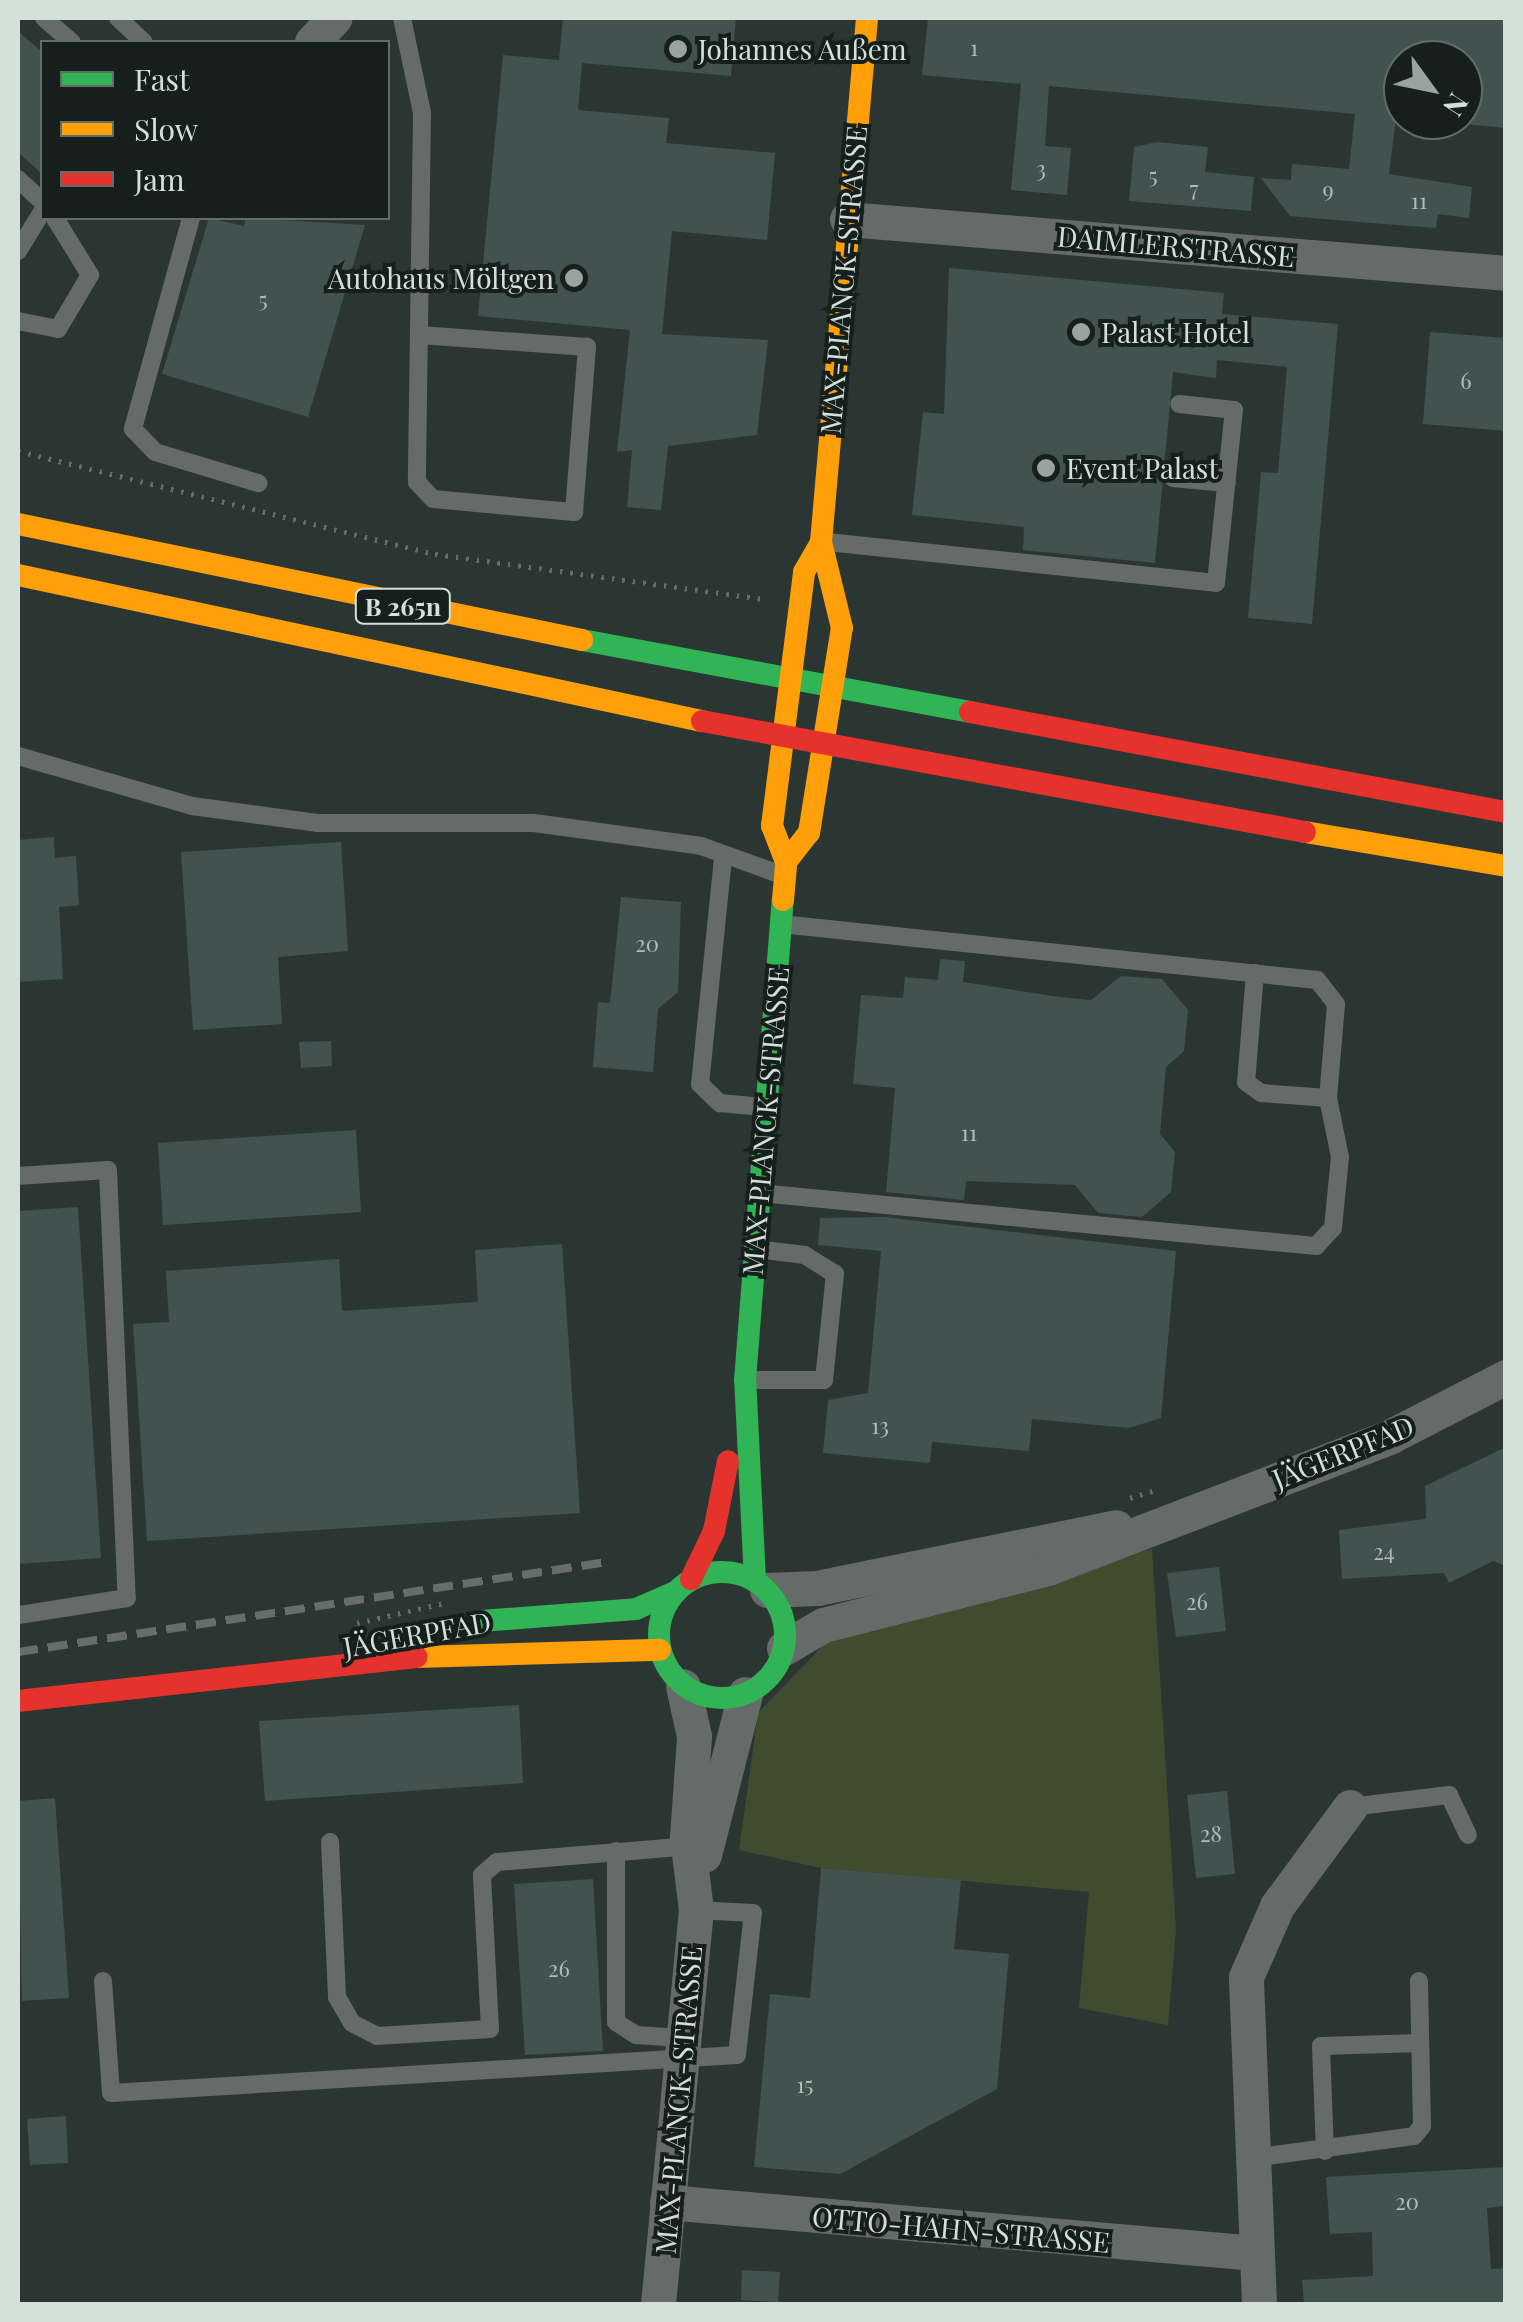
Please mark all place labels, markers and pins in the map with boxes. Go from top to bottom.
place label: Johannes Außem [698,32,908,66]
marker: Johannes Außem [667,38,689,60]
place label: Autohaus Möltgen [328,261,554,295]
marker: Autohaus Möltgen [563,267,585,289]
place label: Palast Hotel [1101,315,1251,349]
marker: Palast Hotel [1070,321,1092,343]
place label: Event Palast [1066,451,1219,485]
marker: Event Palast [1035,457,1057,479]

